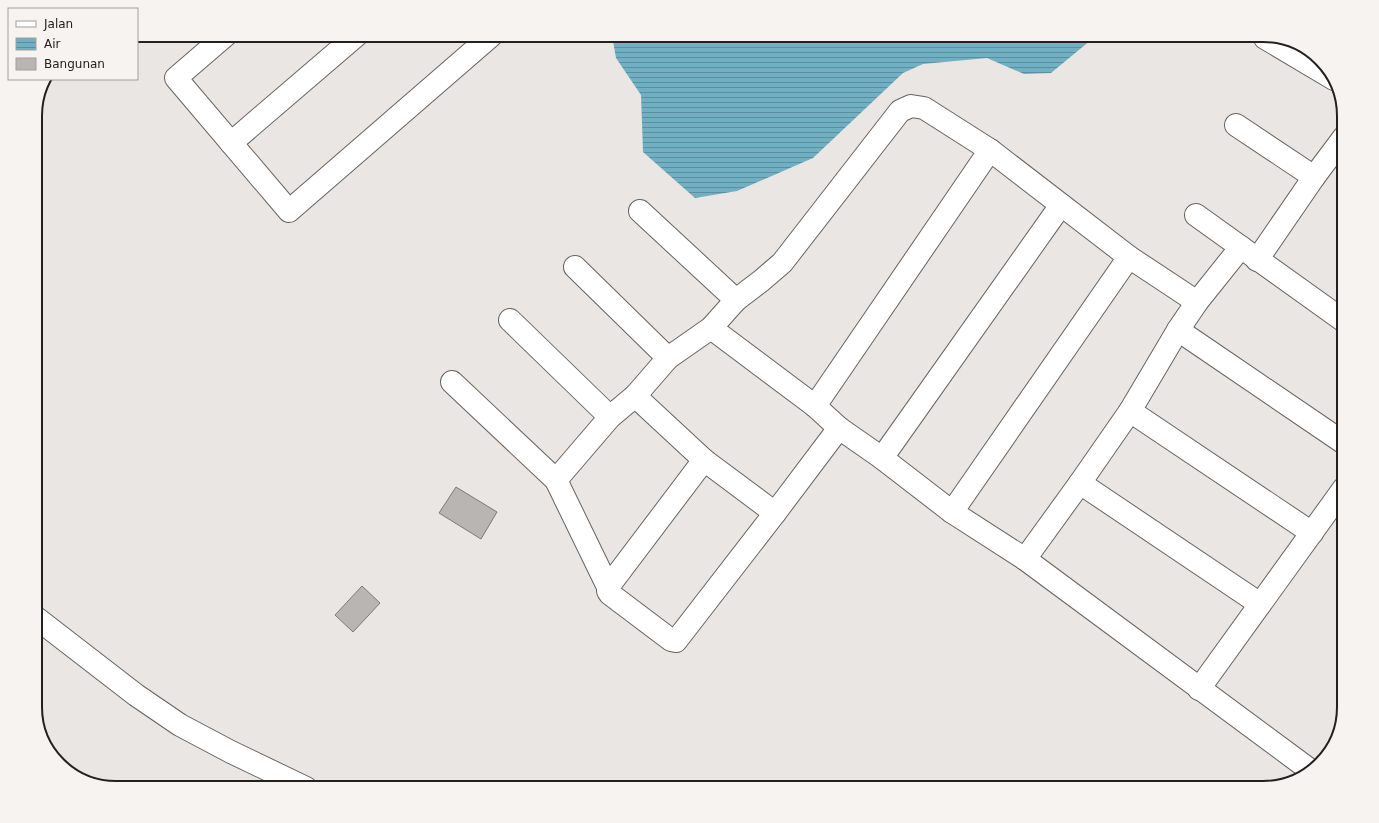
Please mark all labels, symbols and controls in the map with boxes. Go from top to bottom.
legend [8,8,138,80]
text: Jalan [43,17,73,31]
text: Air [44,37,61,51]
text: Bangunan [44,57,105,71]

